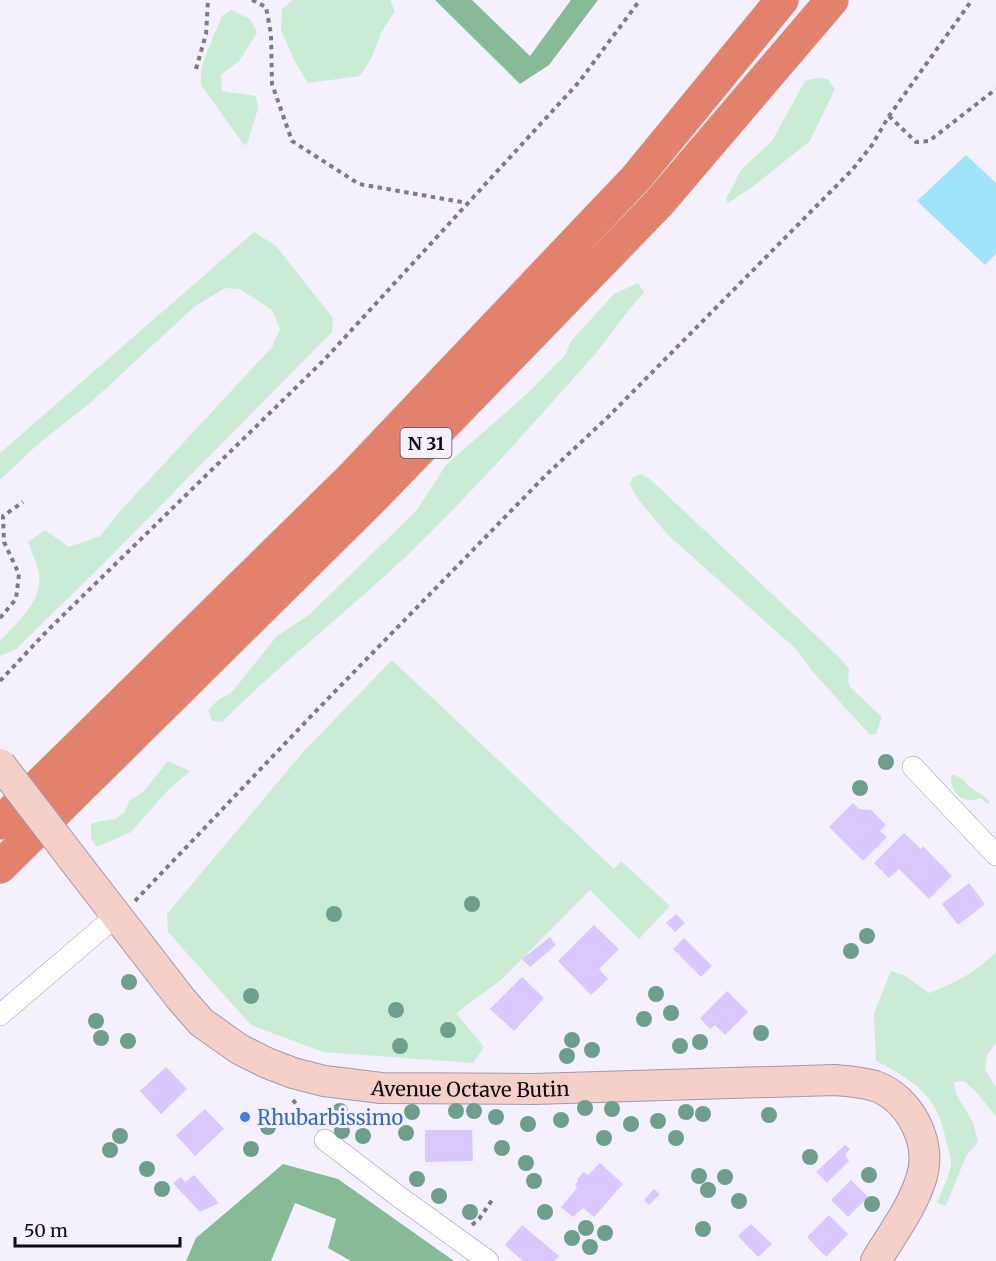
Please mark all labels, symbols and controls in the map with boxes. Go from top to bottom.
road number: N 31 [400,428,452,458]
street label: Avenue Octave Butin [369,1074,570,1102]
place label: Rhubarbissimo [257,1105,404,1130]
marker: Rhubarbissimo [238,1110,252,1124]
scale bar [15,1210,180,1248]
text: 50 m [24,1219,68,1242]

